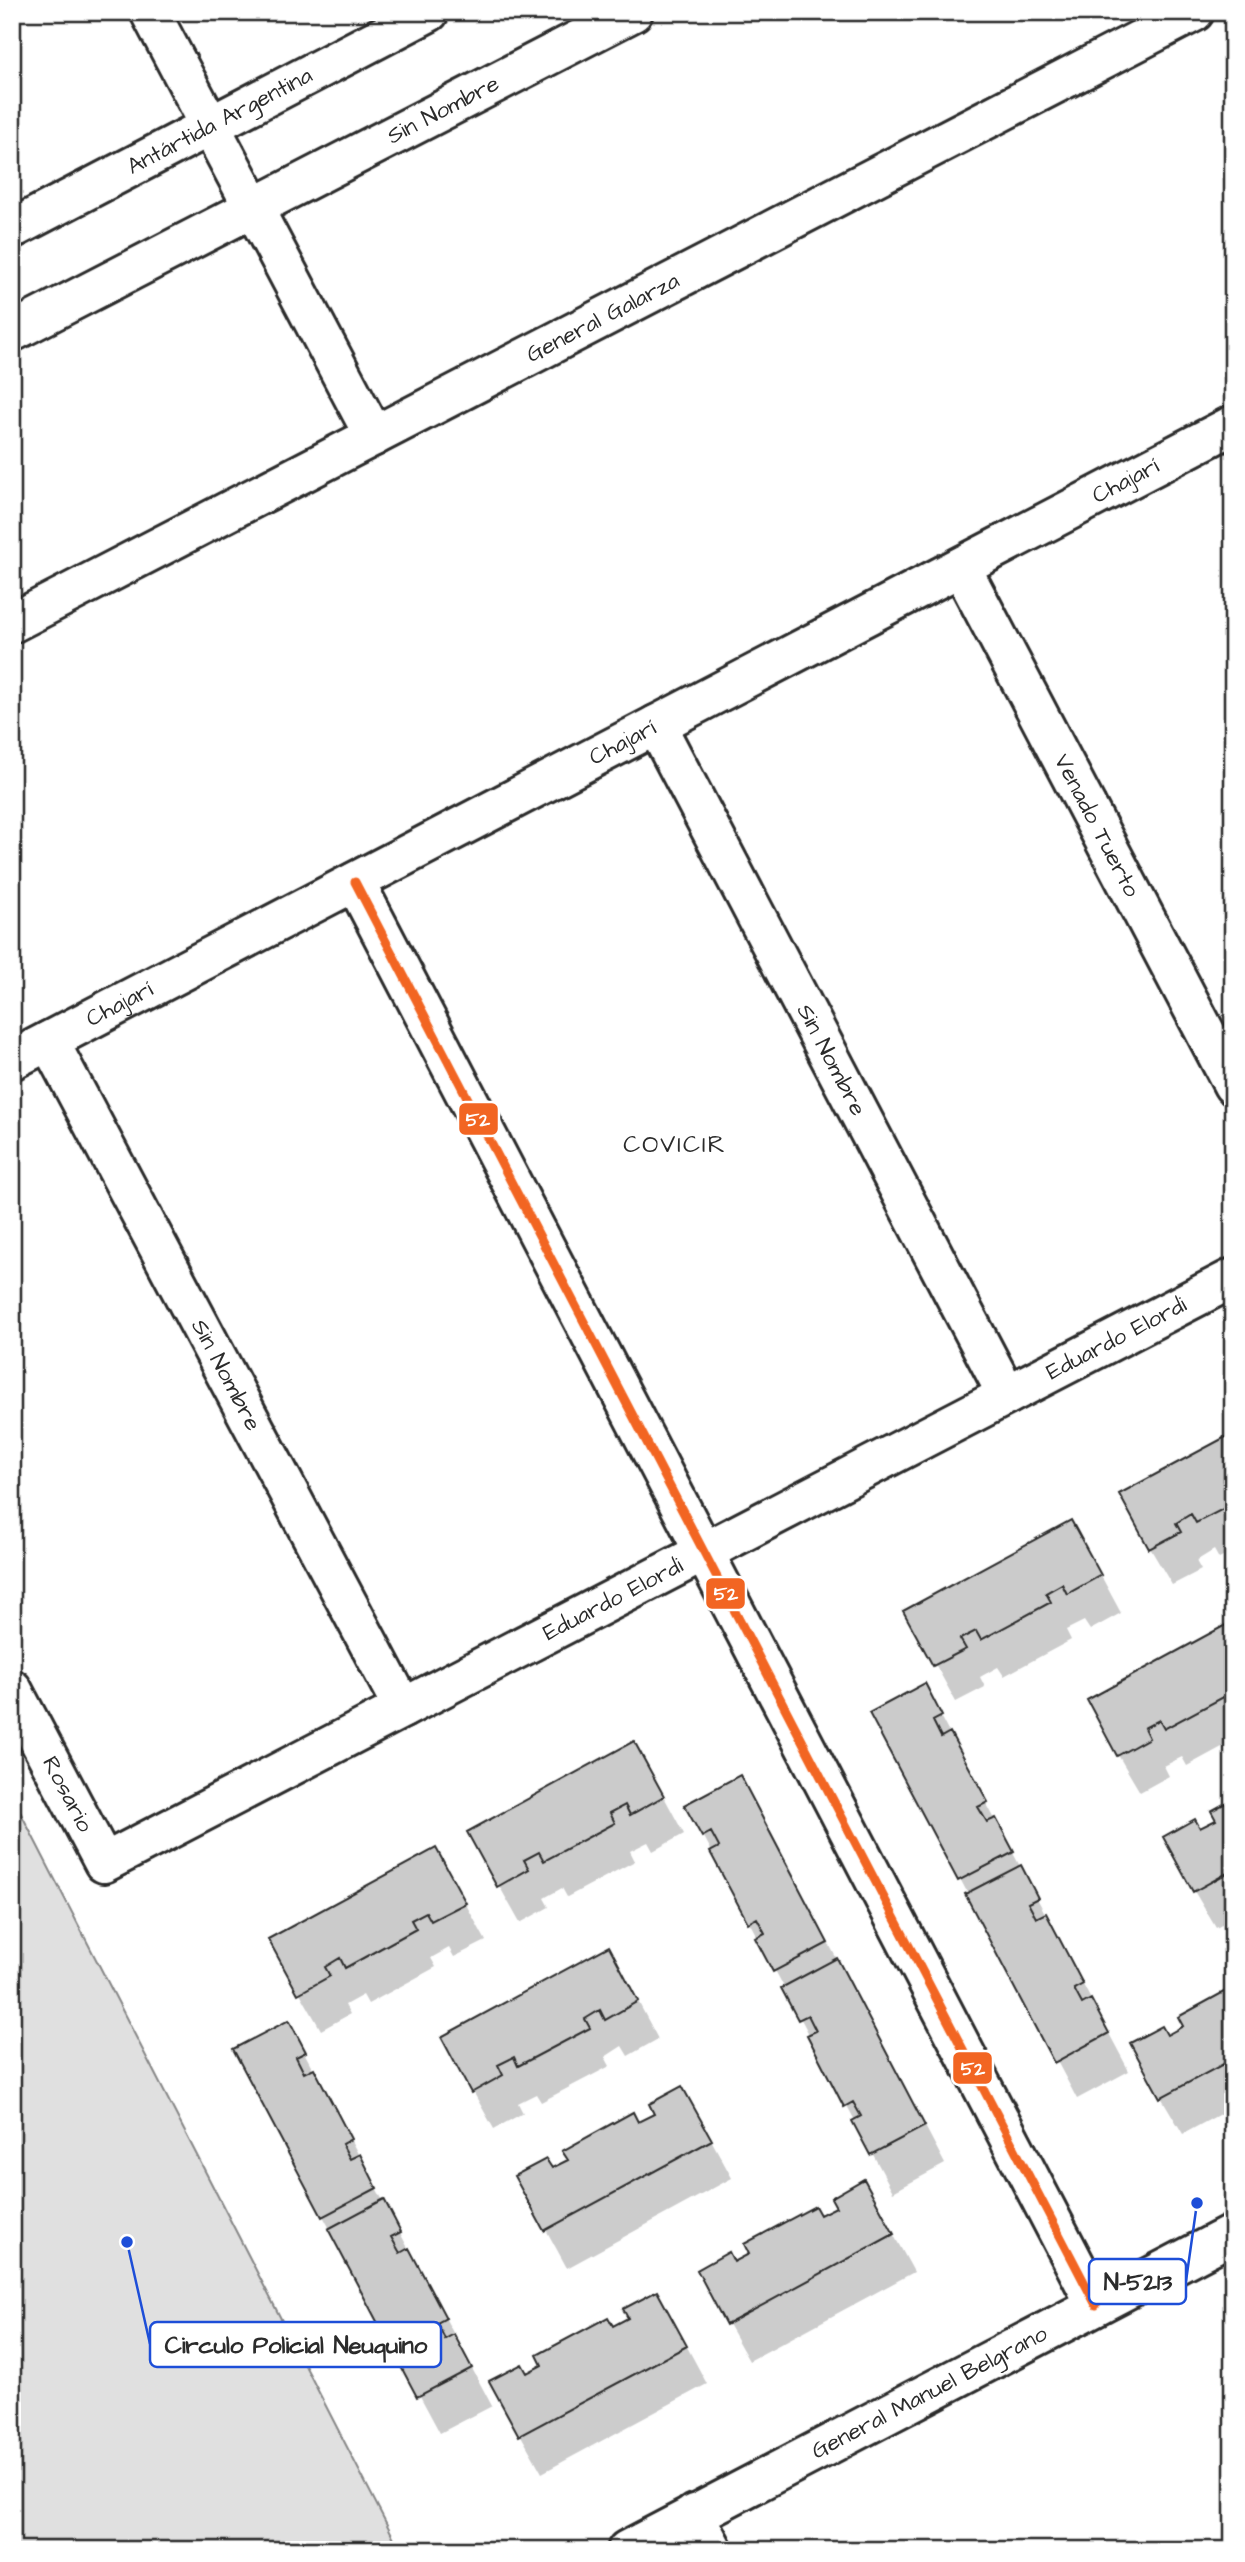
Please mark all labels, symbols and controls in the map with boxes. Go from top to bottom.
street label: Antártida Argentina [121,59,318,182]
street label: Sin Nombre [381,68,505,152]
street label: General Galarza [521,265,685,371]
street label: Chajarí [1086,450,1165,512]
street label: Chajarí [583,712,662,773]
street label: Venado Tuerto [1046,748,1148,903]
street label: Chajarí [80,973,159,1035]
street label: Sin Nombre [789,998,874,1121]
line badge: 52 [458,1102,499,1136]
text: 52 [466,1107,490,1134]
district label: COVICIR [623,1128,727,1162]
street label: Eduardo Elordi [1041,1289,1192,1388]
street label: Sin Nombre [183,1313,269,1436]
street label: Eduardo Elordi [537,1550,689,1649]
line badge: 52 [705,1577,746,1610]
text: 52 [714,1581,738,1608]
street label: Rosario [34,1751,101,1838]
line badge: 52 [952,2051,993,2085]
text: 52 [961,2056,985,2083]
callout: N-5213 [1089,2259,1186,2304]
text: N-5213 [1104,2266,1173,2300]
street label: General Manuel Belgrano [806,2318,1053,2467]
callout: Circulo Policial Neuquino [150,2322,441,2367]
text: Circulo Policial Neuquino [165,2329,428,2363]

